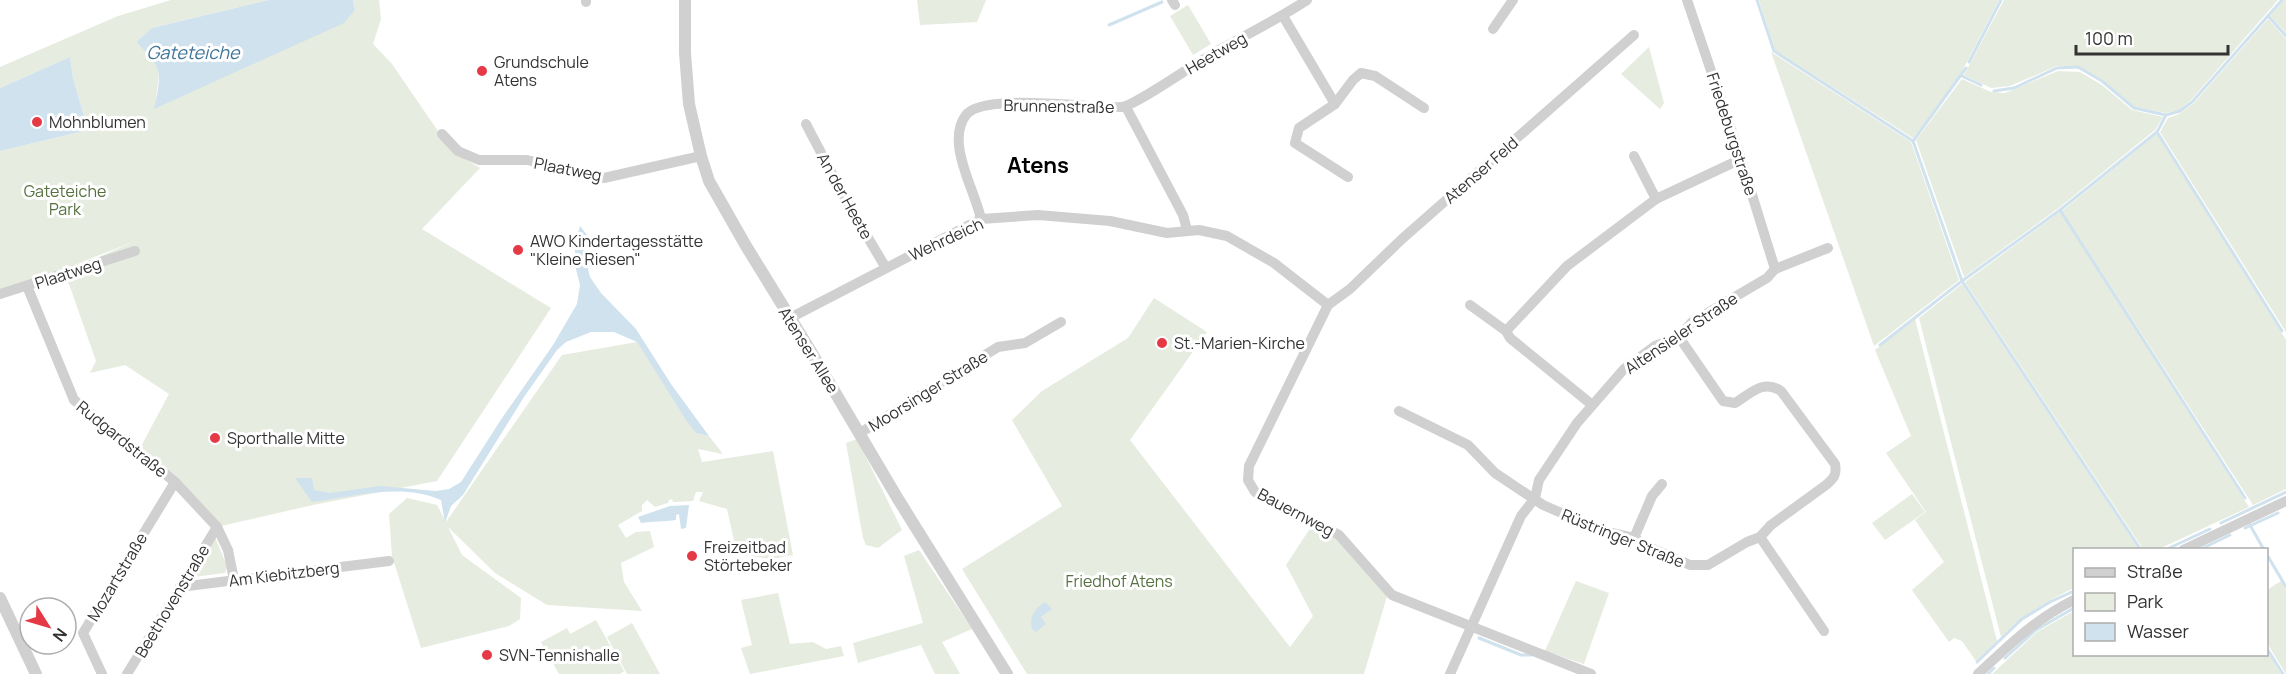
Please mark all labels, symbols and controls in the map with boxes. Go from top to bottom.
scale bar [2076,18,2228,56]
text: 100 m [2085,26,2133,50]
street label: Heetweg [1182,27,1250,79]
water label: Gateteiche [147,40,241,64]
place label: Grundschule Atens [494,51,589,91]
marker: Grundschule Atens [475,64,489,78]
street label: Friedeburgstraße [1702,70,1762,198]
street label: Brunnenstraße [1003,94,1115,118]
place label: Mohnblumen [49,111,146,133]
marker: Mohnblumen [30,115,44,129]
street label: Atenser Feld [1439,132,1523,208]
street label: An der Heete [812,149,878,243]
district label: Atens [1007,150,1069,180]
street label: Plaatweg [532,152,604,186]
park label: Gateteiche Park [24,180,106,220]
street label: Wehrdeich [905,212,987,266]
place label: AWO Kindertagesstätte "Kleine Riesen" [530,230,703,270]
marker: AWO Kindertagesstätte "Kleine Riesen" [511,243,525,257]
street label: Plaatweg [32,252,104,294]
street label: Altensieler Straße [1620,287,1742,379]
street label: Atenser Allee [774,303,844,397]
place label: St.-Marien-Kirche [1174,332,1305,354]
marker: St.-Marien-Kirche [1155,336,1169,350]
street label: Moorsinger Straße [864,345,992,437]
street label: Rudgardstraße [72,396,172,482]
place label: Sporthalle Mitte [227,427,345,449]
marker: Sporthalle Mitte [208,431,222,445]
street label: Bauernweg [1254,483,1338,541]
street label: Rüstringer Straße [1558,503,1688,573]
street label: Mozartstraße [82,529,152,625]
place label: Freizeitbad Störtebeker [704,536,793,576]
street label: Beethovenstraße [130,540,214,662]
legend [2073,548,2268,656]
marker: Freizeitbad Störtebeker [685,549,699,563]
street label: Am Kiebitzberg [227,556,341,592]
text: Straße [2127,559,2183,583]
park label: Friedhof Atens [1065,570,1173,592]
text: Park [2127,589,2164,613]
north arrow [18,596,78,656]
text: Wasser [2127,619,2189,643]
text: N [48,624,72,646]
place label: SVN-Tennishalle [499,644,620,666]
marker: SVN-Tennishalle [480,648,494,662]

